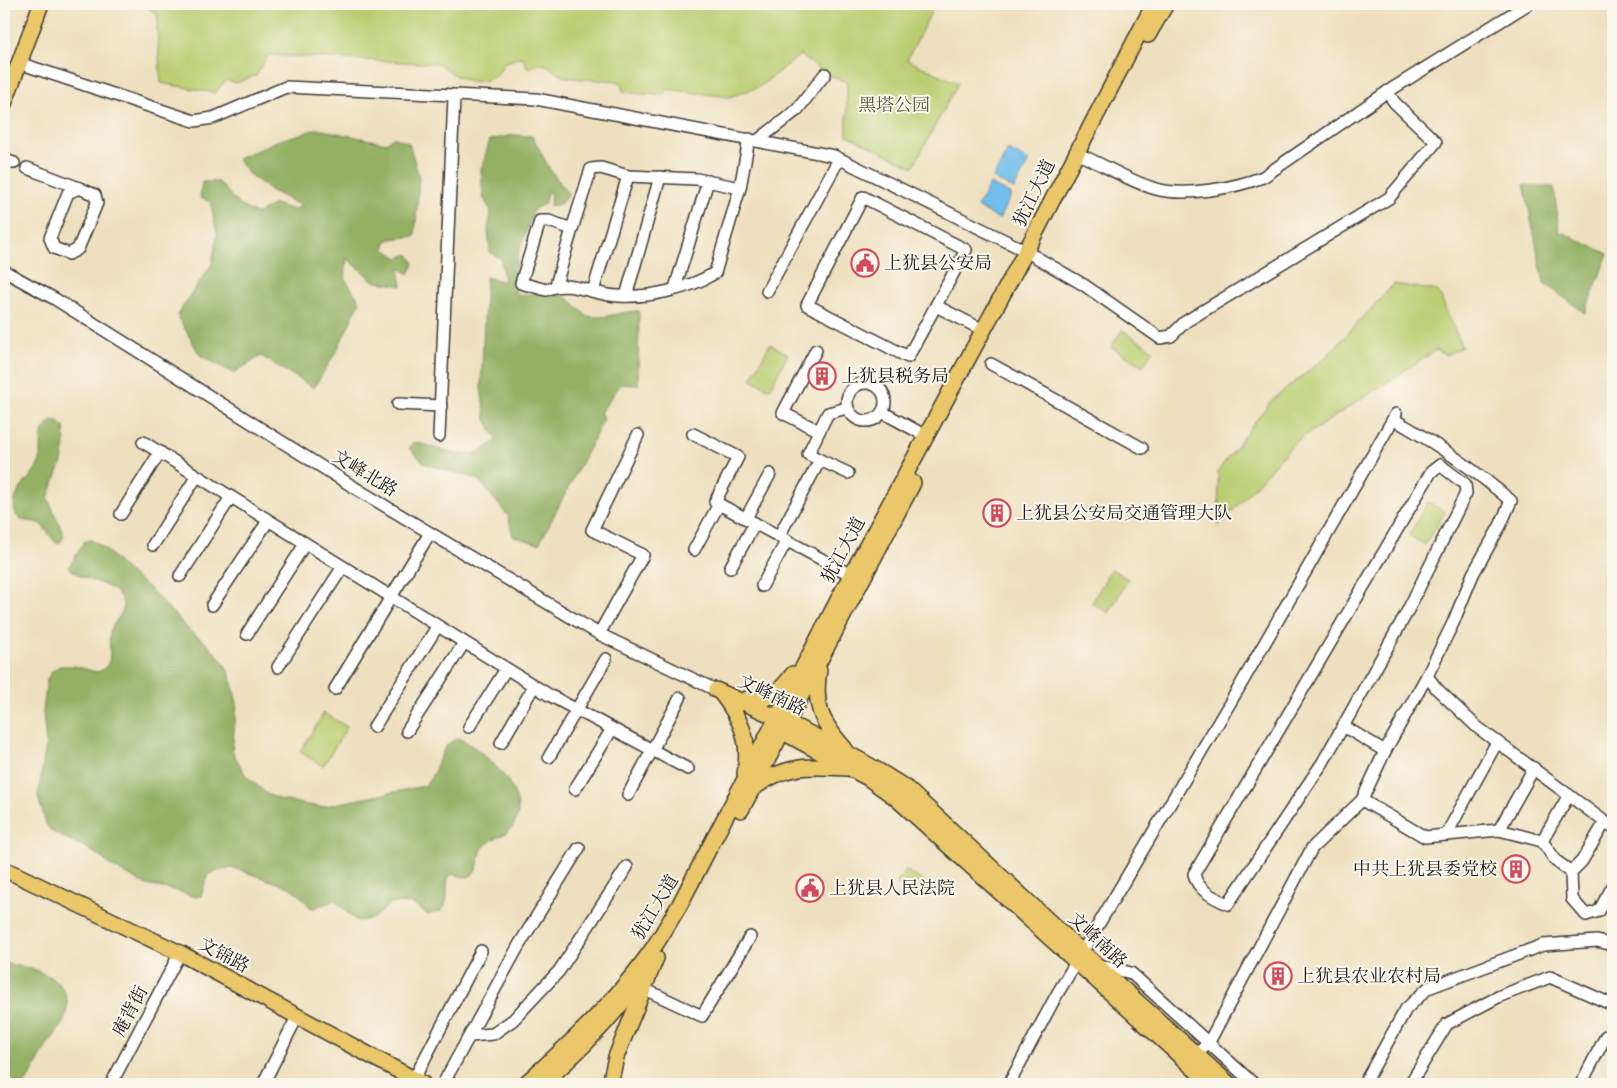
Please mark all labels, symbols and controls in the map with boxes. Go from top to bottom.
park label: 黑塔公园 [858,94,930,117]
street label: 犹江大道 [1008,156,1061,231]
public building icon: 上犹县公安局 [850,248,880,278]
place label: 上犹县公安局 [884,252,992,275]
building icon: 上犹县税务局 [807,361,837,391]
place label: 上犹县税务局 [841,365,949,388]
street label: 文峰北路 [328,445,402,502]
building icon: 上犹县公安局交通管理大队 [982,498,1012,528]
place label: 上犹县公安局交通管理大队 [1016,502,1232,525]
street label: 犹江大道 [816,513,870,587]
street label: 文峰南路 [734,670,809,721]
building icon: 中共上犹县委党校 [1501,854,1531,884]
place label: 中共上犹县委党校 [1353,858,1497,881]
street label: 犹江大道 [627,870,684,944]
public building icon: 上犹县人民法院 [795,873,825,903]
place label: 上犹县人民法院 [829,877,955,900]
street label: 文峰南路 [1063,907,1132,973]
street label: 文锦路 [195,933,253,978]
building icon: 上犹县农业农村局 [1263,961,1293,991]
place label: 上犹县农业农村局 [1297,965,1441,988]
street label: 庵背街 [108,982,153,1040]

